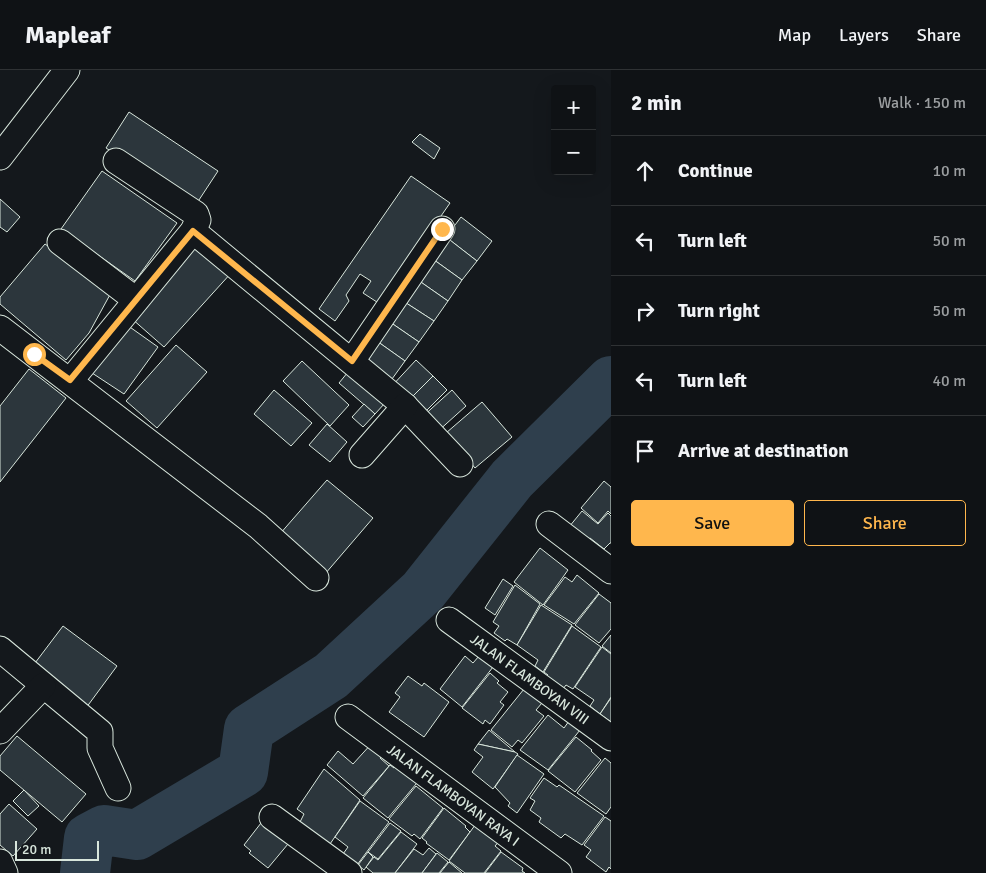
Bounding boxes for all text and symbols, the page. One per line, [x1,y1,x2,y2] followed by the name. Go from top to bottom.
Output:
[25,20,110,50] text: Mapleaf
[778,24,811,46] text: Map
[839,24,889,46] text: Layers
[917,24,961,46] text: Share
[551,85,596,175] map controls
[551,85,596,130] button: +
[631,90,682,116] text: 2 min
[878,93,966,113] text: Walk · 150 m
[551,130,596,175] button: −
[631,157,659,185] icon: ahead
[678,159,753,183] text: Continue
[932,161,966,181] text: 10 m
[431,218,454,241] route end
[631,227,659,255] icon: left
[678,229,747,253] text: Turn left
[932,231,966,251] text: 50 m
[631,297,659,325] icon: right
[678,299,760,323] text: Turn right
[932,301,966,321] text: 50 m
[23,343,46,366] route start
[631,367,659,395] icon: left
[678,369,747,393] text: Turn left
[932,371,966,391] text: 40 m
[631,437,659,465] icon: arrive
[678,439,849,463] text: Arrive at destination
[631,500,794,546] button: Save
[804,500,966,546] button: Share
[467,630,592,728] street label: JALAN FLAMBOYAN VIII
[384,740,523,849] street label: JALAN FLAMBOYAN RAYA I
[15,838,99,861] scale bar
[22,841,51,858] text: 20 m

